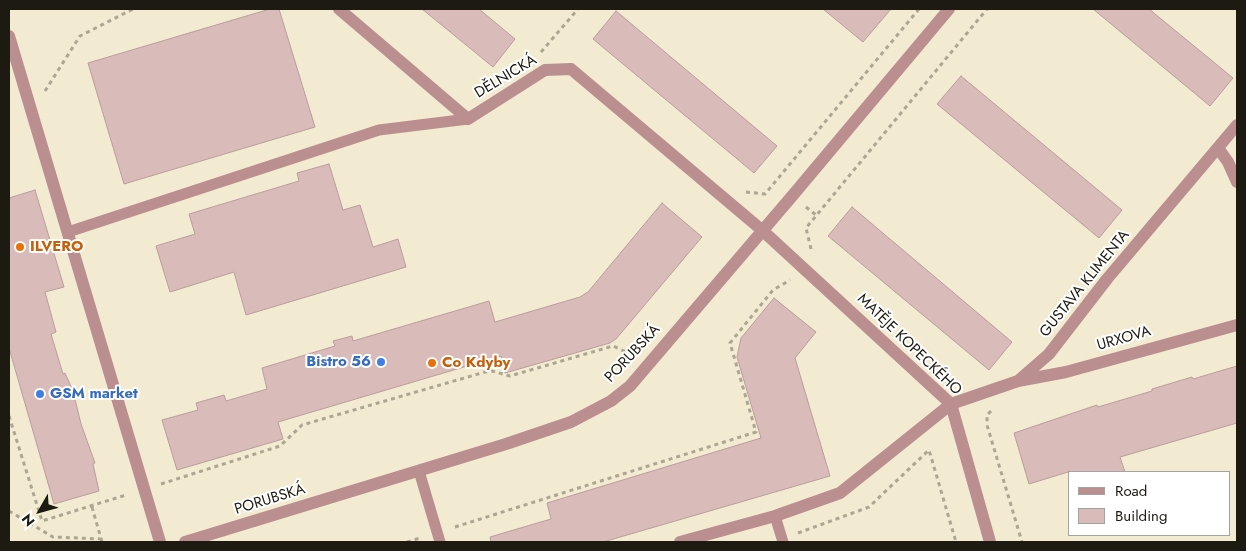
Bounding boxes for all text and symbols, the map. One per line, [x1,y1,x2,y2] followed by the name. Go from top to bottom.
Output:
[472,51,540,103] street label: DĚLNICKÁ
[1036,227,1134,341] street label: GUSTAVA KLIMENTA
[30,238,83,256] place label: ILVERO
[14,241,26,253] marker: ILVERO
[853,291,965,399] street label: MATĚJE KOPECKÉHO
[602,321,664,387] street label: PORUBSKÁ
[1095,323,1153,355] street label: URXOVA
[306,353,371,371] place label: Bistro 56
[442,354,510,372] place label: Co Kdyby
[375,356,387,368] marker: Bistro 56
[426,357,438,369] marker: Co Kdyby
[50,385,138,403] place label: GSM market
[34,388,46,400] marker: GSM market
[1068,471,1231,536] legend
[1115,480,1147,502] text: Road
[233,481,307,519] street label: PORUBSKÁ
[15,486,65,536] north arrow
[1115,505,1167,527] text: Building
[17,510,39,531] text: N

